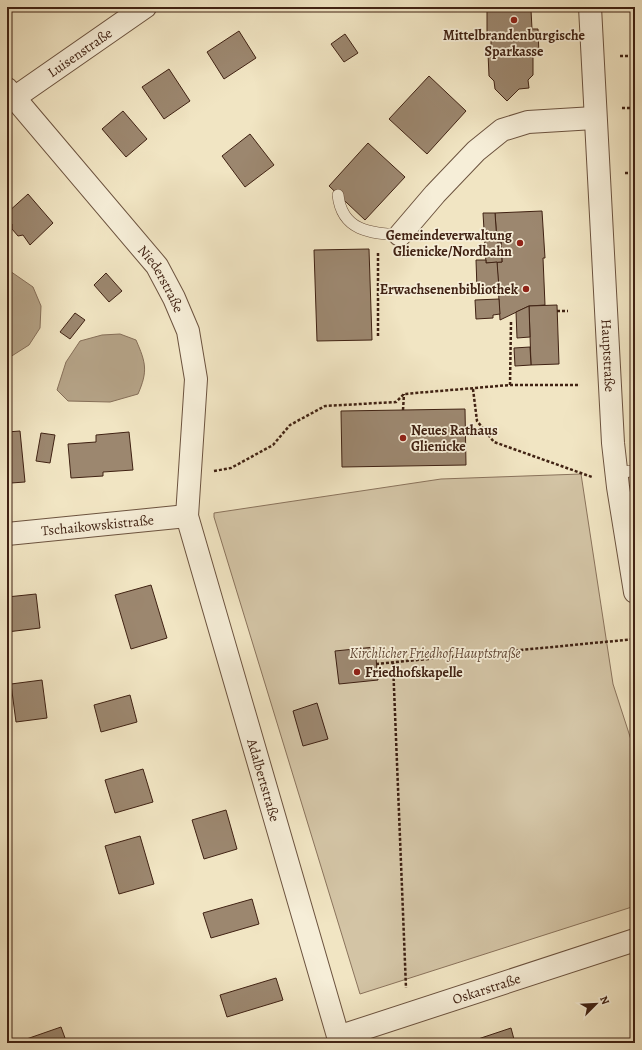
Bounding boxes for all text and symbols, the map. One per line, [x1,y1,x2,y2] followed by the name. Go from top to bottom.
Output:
[509,15,519,25] marker: Mittelbrandenburgische Sparkasse
[44,24,116,82] street label: Luisenstraße
[443,26,586,61] place label: Mittelbrandenburgische Sparkasse
[386,226,513,261] place label: Gemeindeverwaltung Glienicke/Nordbahn
[515,238,525,248] marker: Gemeindeverwaltung Glienicke/Nordbahn
[133,241,188,315] street label: Niederstraße
[380,280,519,299] place label: Erwachsenenbibliothek
[521,284,531,294] marker: Erwachsenenbibliothek
[596,319,619,392] street label: Hauptstraße
[411,421,498,456] place label: Neues Rathaus Glienicke
[398,433,408,443] marker: Neues Rathaus Glienicke
[40,510,155,541] street label: Tschaikowskistraße
[350,644,520,663] park label: Kirchlicher Friedhof Hauptstraße
[365,663,463,682] place label: Friedhofskapelle
[352,667,362,677] marker: Friedhofskapelle
[242,736,284,824] street label: Adalbertstraße
[450,969,523,1009] street label: Oskarstraße
[576,984,616,1024] north arrow
[596,993,613,1007] text: N

